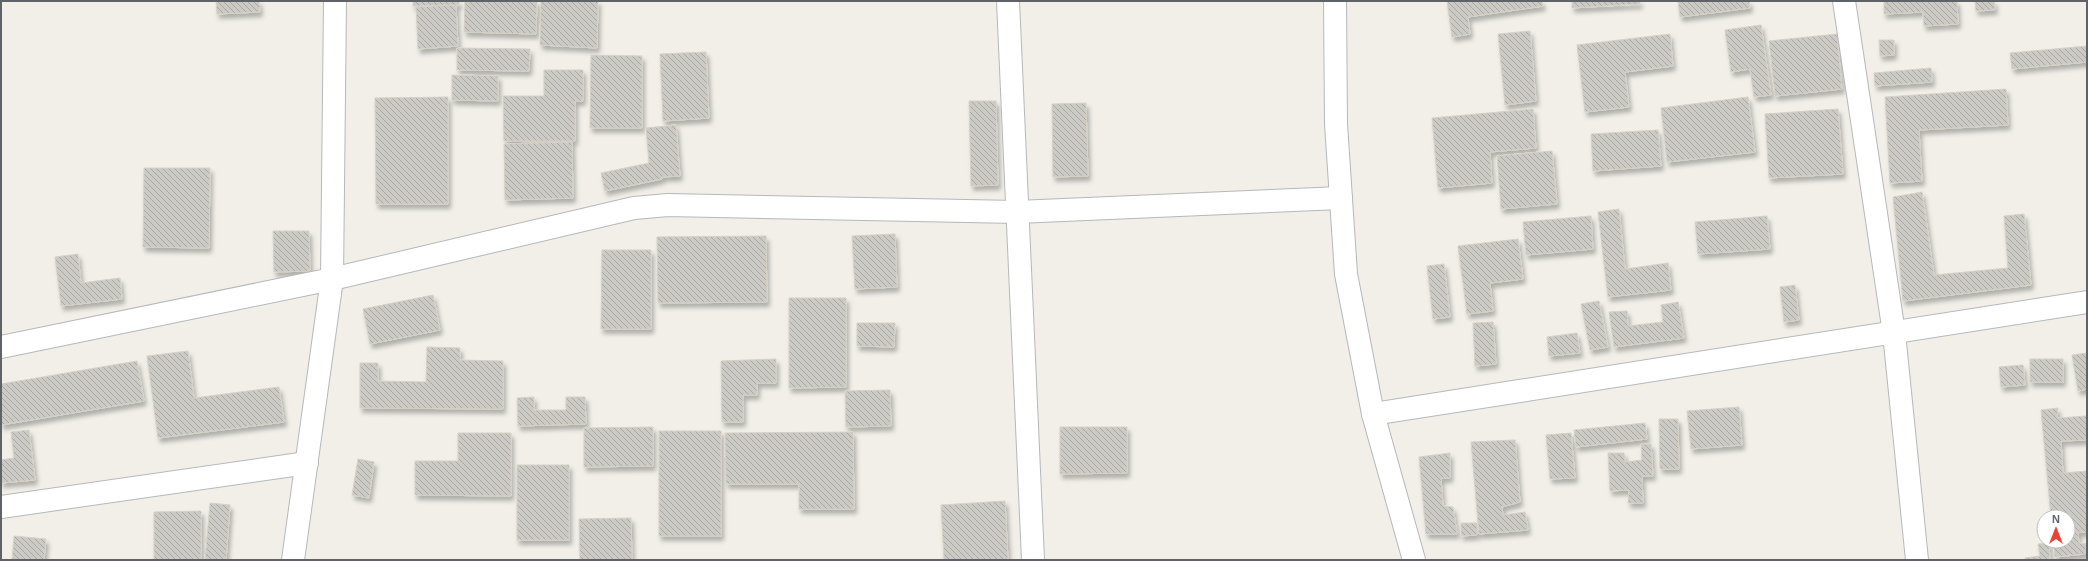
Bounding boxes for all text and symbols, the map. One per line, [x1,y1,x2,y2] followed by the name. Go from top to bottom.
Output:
[2036,509,2076,549] north arrow
[2052,513,2060,525] text: N

